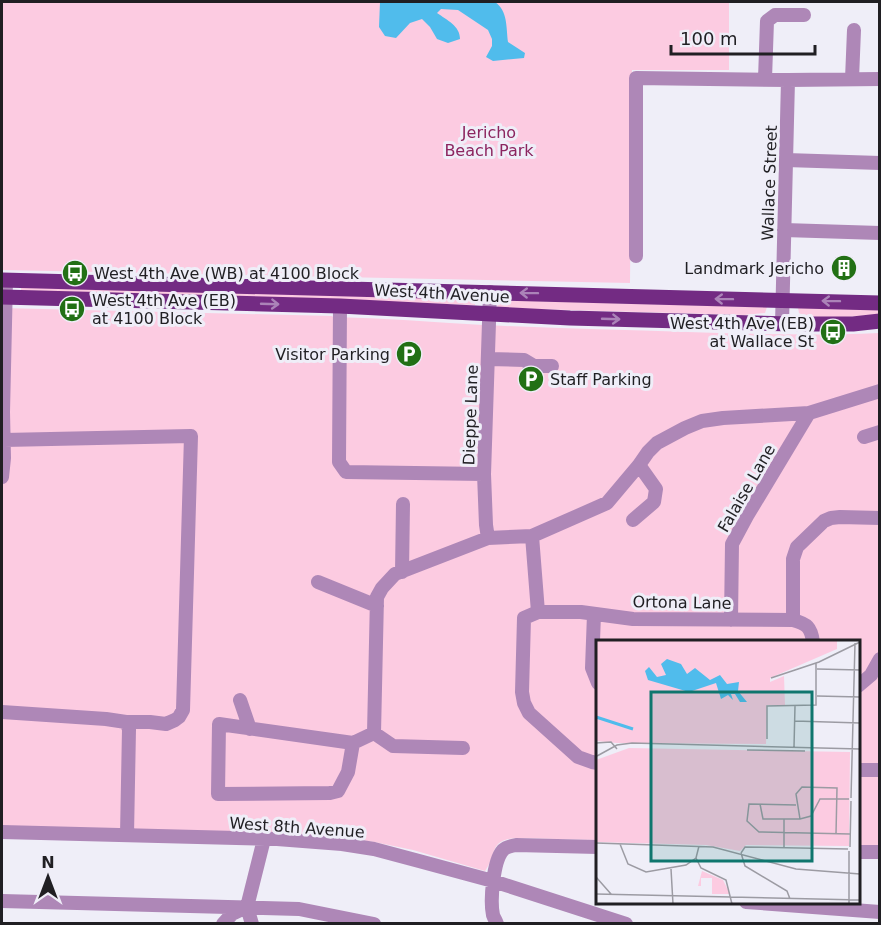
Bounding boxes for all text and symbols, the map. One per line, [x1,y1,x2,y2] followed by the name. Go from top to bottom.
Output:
[671,18,815,56] scale bar
[680,28,738,49] text: 100 m
[444,123,534,160] park label: Jericho Beach Park
[758,125,781,241] street label: Wallace Street
[829,253,859,283] building icon: Landmark Jericho
[60,258,90,288] bus stop icon: West 4th Ave (WB) at 4100 Block
[684,259,824,278] place label: Landmark Jericho
[94,264,360,283] place label: West 4th Ave (WB) at 4100 Block
[374,280,510,307] street label: West 4th Avenue
[520,288,540,299] one-way arrow
[92,291,236,328] place label: West 4th Ave (EB) at 4100 Block
[715,293,735,304] one-way arrow
[57,294,87,324] bus stop icon: West 4th Ave (EB) at 4100 Block
[821,296,841,307] one-way arrow
[259,298,279,310] one-way arrow
[601,313,621,325] one-way arrow
[670,314,814,351] place label: West 4th Ave (EB) at Wallace St
[818,317,848,347] bus stop icon: West 4th Ave (EB) at Wallace St
[394,339,424,369] parking icon: Visitor Parking
[275,345,390,364] place label: Visitor Parking
[459,364,482,466] street label: Dieppe Lane
[516,364,546,394] parking icon: Staff Parking
[550,370,652,389] place label: Staff Parking
[714,441,779,536] street label: Falaise Lane
[632,592,732,613] street label: Ortona Lane
[596,640,860,904] inset map
[229,813,365,842] street label: West 8th Avenue
[18,847,78,907] north arrow
[41,853,55,872] text: N

